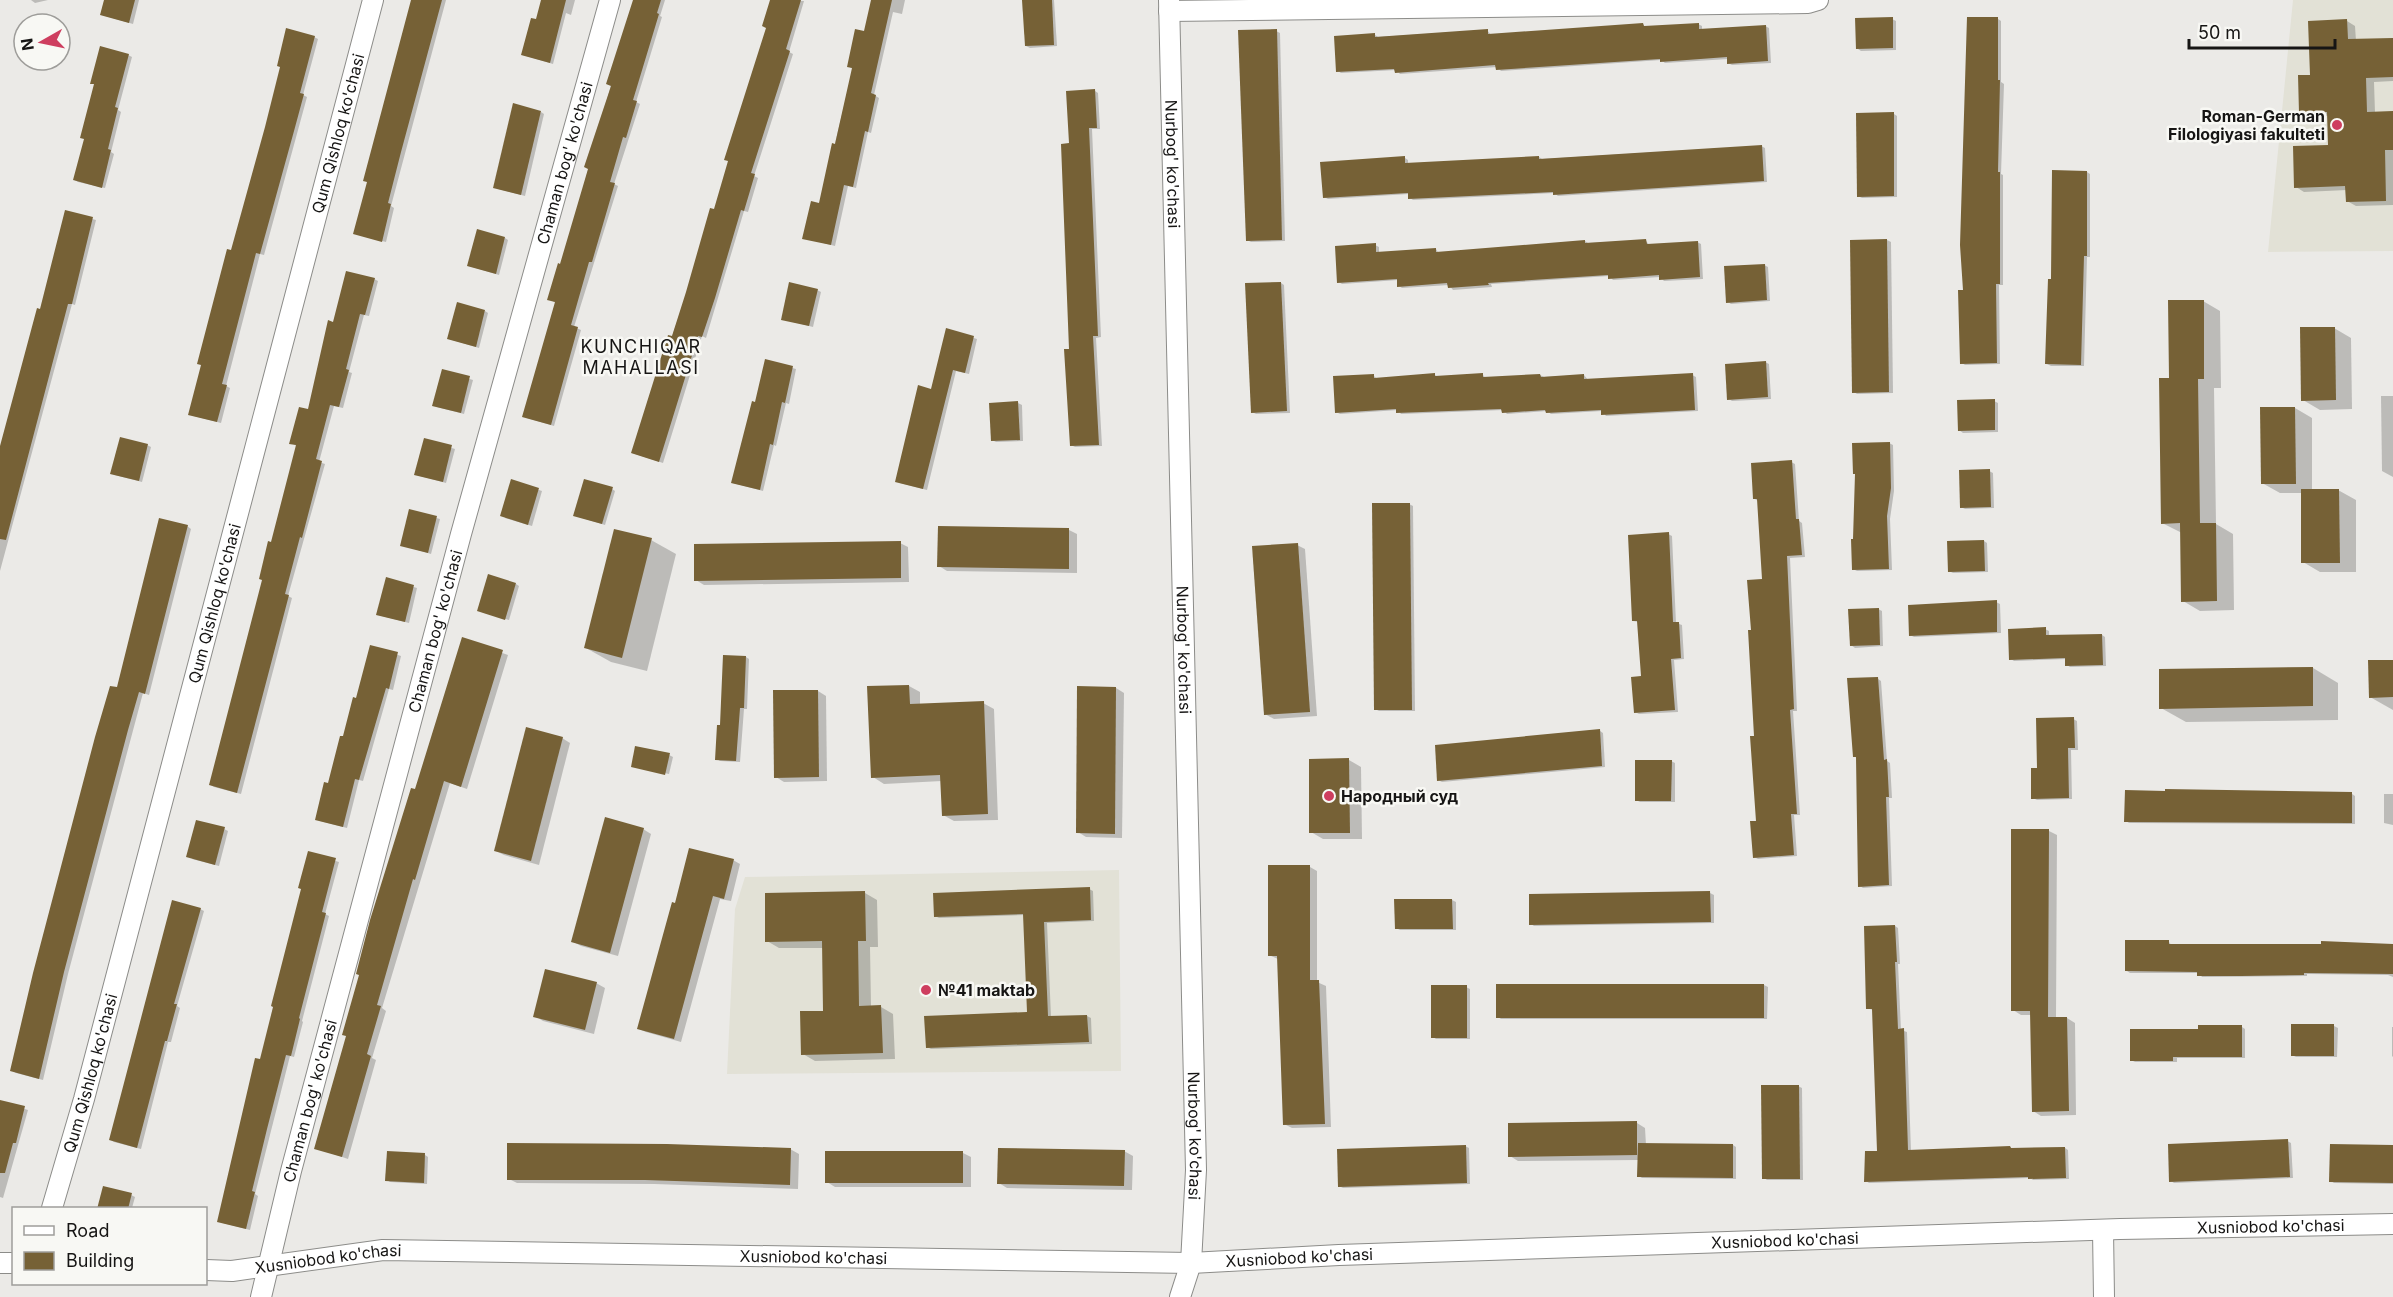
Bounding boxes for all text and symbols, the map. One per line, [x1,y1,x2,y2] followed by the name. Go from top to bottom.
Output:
[12,12,72,72] north arrow
[2189,12,2334,50] scale bar
[2198,22,2241,43] text: 50 m
[16,37,38,52] text: N
[307,51,368,215] street label: Qum Qishloq ko'chasi
[532,79,597,247] street label: Chaman bog' ko'chasi
[1161,99,1184,228] street label: Nurbog' ko'chasi
[2168,106,2325,144] place label: Roman-German Filologiyasi fakulteti
[2330,118,2344,132] marker: Roman-German Filologiyasi fakulteti
[580,336,702,378] district label: KUNCHIQAR MAHALLASI
[184,521,245,685] street label: Qum Qishloq ko'chasi
[404,548,466,715] street label: Chaman bog' ko'chasi
[1173,585,1195,714] street label: Nurbog' ko'chasi
[1341,786,1459,806] place label: Народный суд
[1322,789,1336,803] marker: Народный суд
[938,980,1035,1000] place label: №41 maktab
[919,983,933,997] marker: №41 maktab
[59,991,121,1155] street label: Qum Qishloq ko'chasi
[279,1017,341,1184] street label: Chaman bog' ko'chasi
[1184,1071,1206,1200] street label: Nurbog' ko'chasi
[12,1207,207,1285] legend
[2197,1215,2345,1238] street label: Xusniobod ko'chasi
[66,1220,109,1241] text: Road
[1711,1228,1859,1253] street label: Xusniobod ko'chasi
[254,1240,402,1278] street label: Xusniobod ko'chasi
[1225,1244,1373,1271] street label: Xusniobod ko'chasi
[739,1246,887,1268] street label: Xusniobod ko'chasi
[66,1250,134,1271] text: Building

